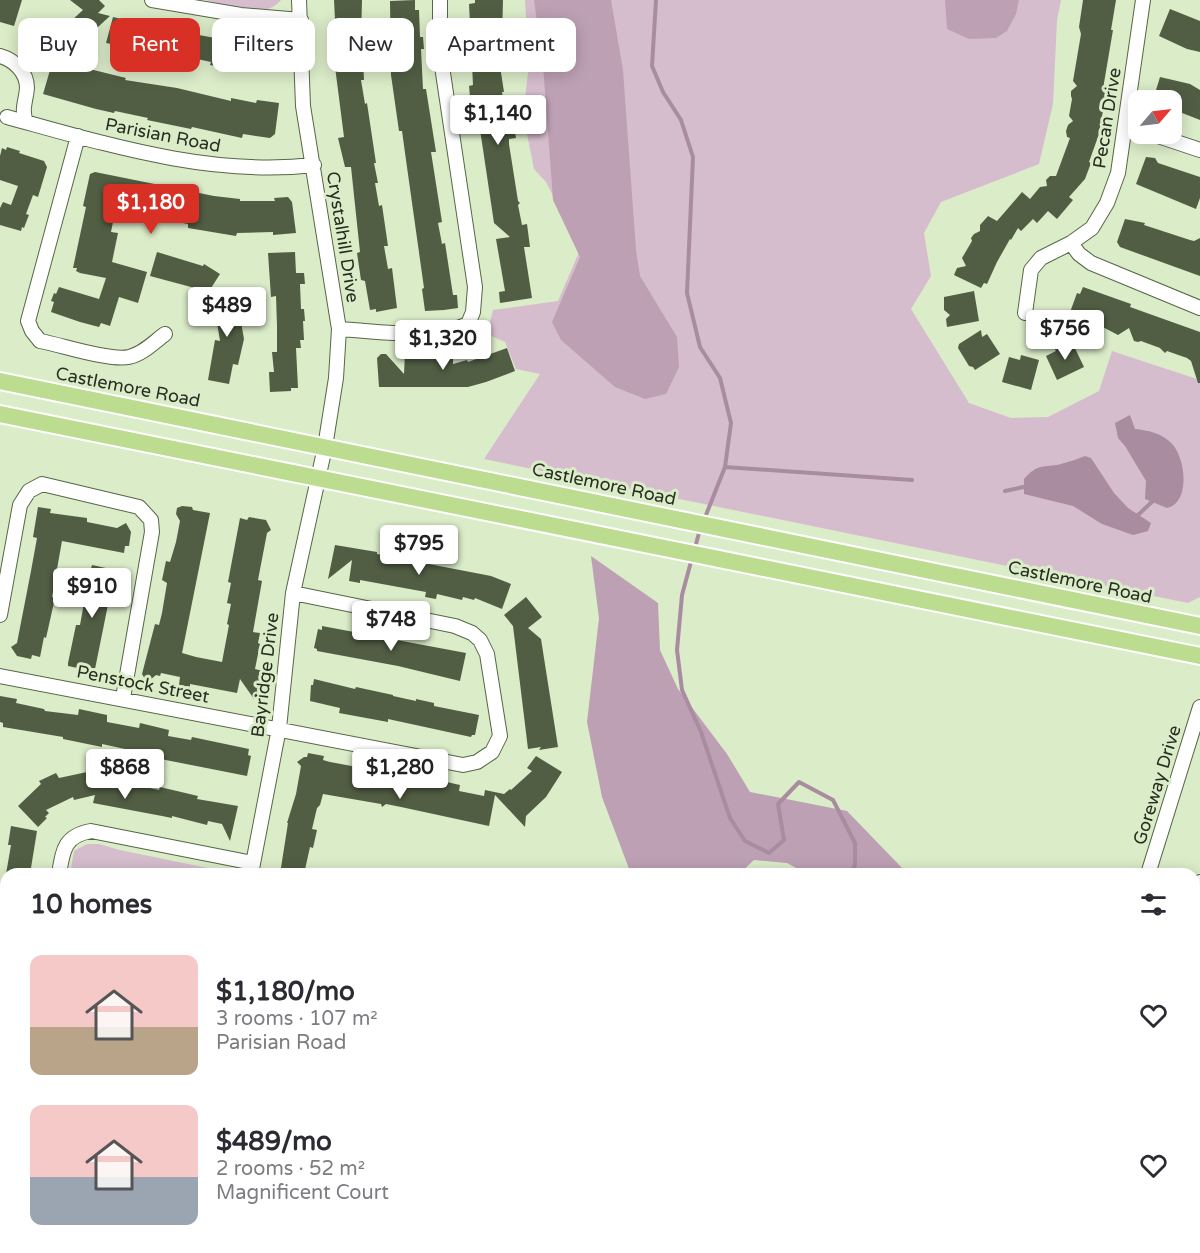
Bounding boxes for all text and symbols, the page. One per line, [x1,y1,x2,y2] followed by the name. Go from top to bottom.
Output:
[18,18,98,72] chip: Buy
[110,18,200,72] chip: Rent
[212,18,315,72] chip: Filters
[327,18,414,72] chip: New
[426,18,576,72] chip: Apartment
[1088,66,1126,170] street label: Pecan Drive
[1128,90,1182,144] north arrow
[1128,90,1182,144] map controls
[449,95,547,146] pin: $1,140
[464,102,532,126] text: $1,140
[103,113,223,157] street label: Parisian Road
[322,170,364,304] street label: Crystalhill Drive
[102,184,200,235] pin: $1,180
[117,191,185,215] text: $1,180
[191,287,263,338] pin: $489
[202,294,252,318] text: $489
[1029,310,1101,361] pin: $756
[1040,317,1090,341] text: $756
[394,320,492,371] pin: $1,320
[409,327,477,351] text: $1,320
[54,362,202,412] street label: Castlemore Road
[530,458,678,510] street label: Castlemore Road
[383,525,455,576] pin: $795
[394,532,444,556] text: $795
[1006,556,1154,608] street label: Castlemore Road
[56,568,128,619] pin: $910
[67,575,117,599] text: $910
[355,601,427,652] pin: $748
[366,608,416,632] text: $748
[246,611,284,739] street label: Bayridge Drive
[75,660,211,708] street label: Penstock Street
[1128,722,1186,848] street label: Goreway Drive
[89,749,161,800] pin: $868
[351,749,449,800] pin: $1,280
[100,756,150,780] text: $868
[366,756,434,780] text: $1,280
[1137,888,1170,921] icon: filters
[30,889,152,920] text: 10 homes
[216,976,355,1007] text: $1,180/mo
[78,979,150,1051] icon: home
[1137,999,1170,1032] icon: heart
[216,1007,378,1031] text: 3 rooms · 107 m²
[216,1031,346,1055] text: Parisian Road
[216,1126,332,1157] text: $489/mo
[78,1129,150,1201] icon: home
[1137,1149,1170,1182] icon: heart
[216,1157,365,1181] text: 2 rooms · 52 m²
[216,1181,389,1205] text: Magnificent Court

